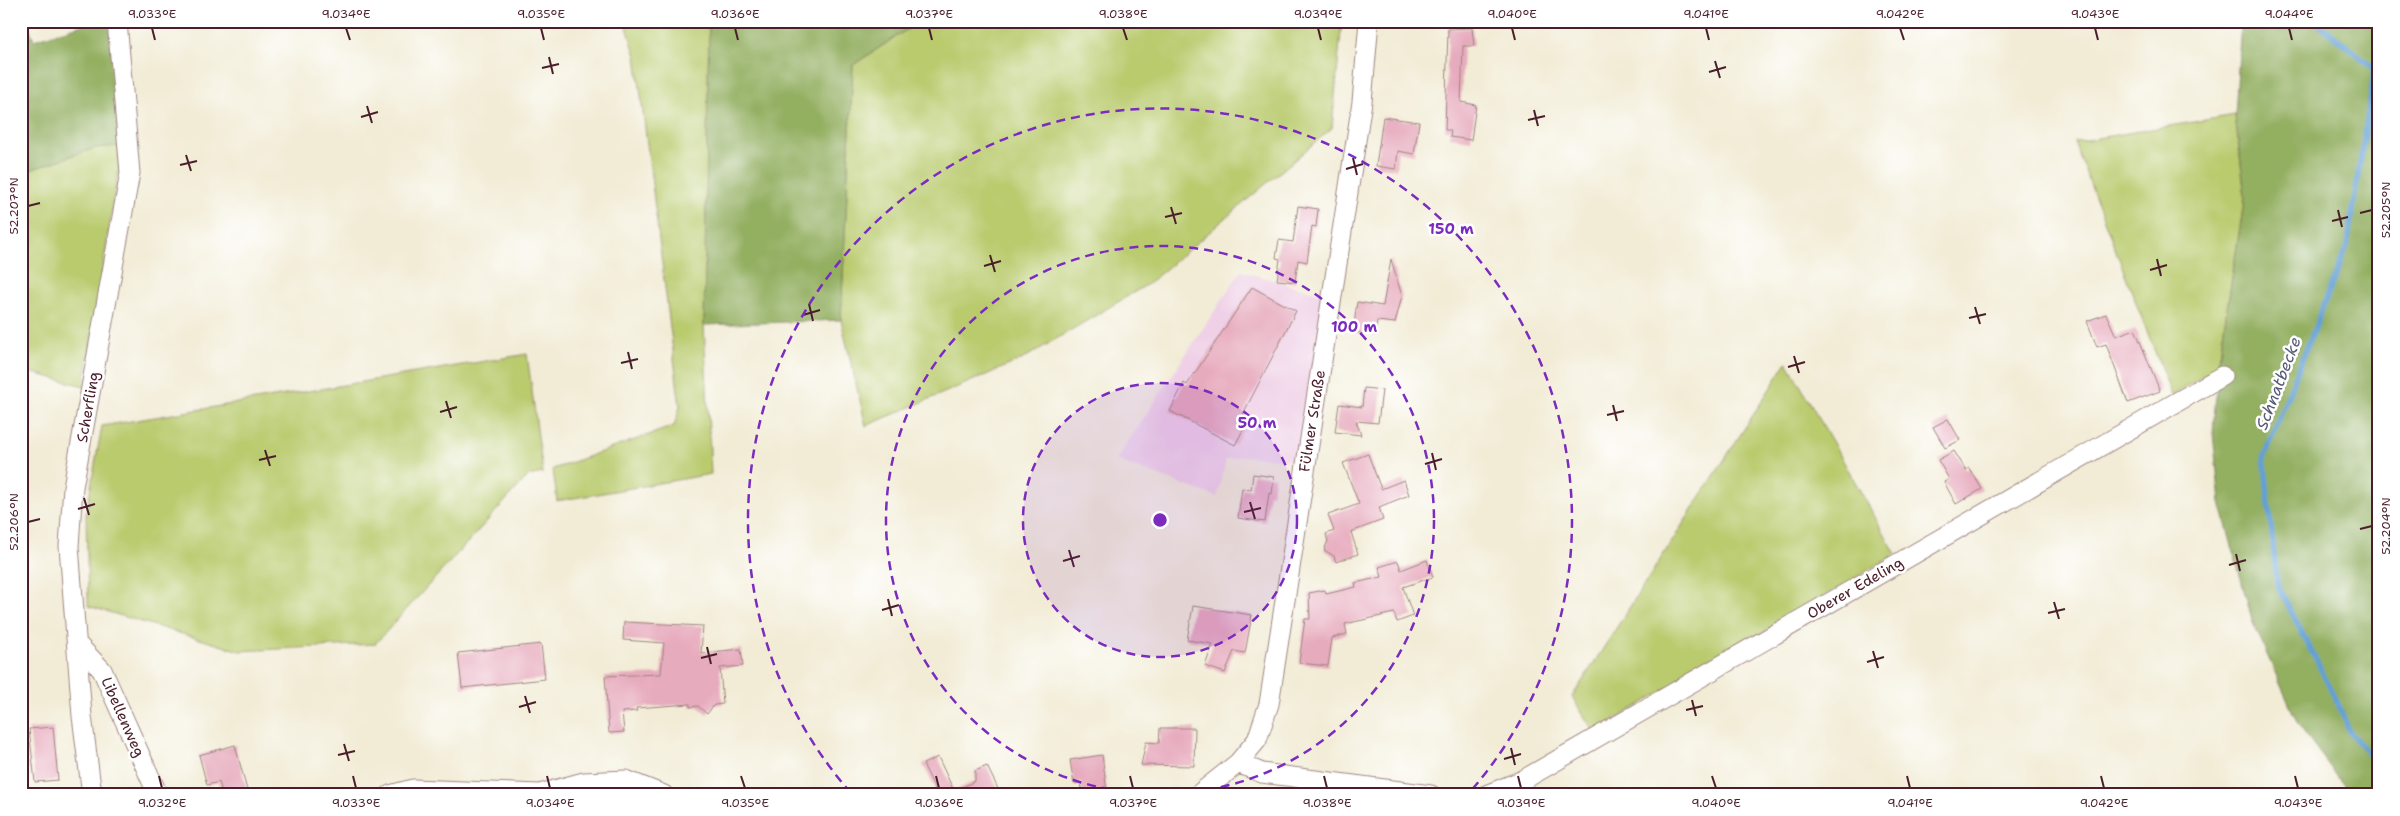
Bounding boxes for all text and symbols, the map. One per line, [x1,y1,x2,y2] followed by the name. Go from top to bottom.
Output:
[128,6,176,22] text: 9.033°E
[322,6,370,22] text: 9.034°E
[517,6,565,22] text: 9.035°E
[711,6,759,22] text: 9.036°E
[905,6,953,22] text: 9.037°E
[1099,6,1147,22] text: 9.038°E
[1294,6,1342,22] text: 9.039°E
[1487,6,1537,22] text: 9.040°E
[1683,6,1729,22] text: 9.041°E
[1876,6,1924,22] text: 9.042°E
[2071,6,2119,22] text: 9.043°E
[2264,6,2314,22] text: 9.044°E
[6,177,22,235] text: 52.207°N
[2378,182,2394,238] text: 52.205°N
[1428,219,1474,239] text: 150 m
[1331,317,1377,337] text: 100 m
[2251,334,2306,432] water label: Schnatbecke
[1294,369,1330,473] street label: Fülmer Straße
[72,370,104,444] street label: Scherfling
[1238,413,1277,433] text: 50 m
[6,493,22,551] text: 52.206°N
[2378,497,2394,555] text: 52.204°N
[1151,511,1169,529] centre of rings
[1803,552,1907,624] street label: Oberer Edeling
[96,674,150,760] street label: Libellenweg
[138,795,186,811] text: 9.032°E
[332,795,380,811] text: 9.033°E
[526,795,574,811] text: 9.034°E
[721,795,769,811] text: 9.035°E
[915,795,963,811] text: 9.036°E
[1109,795,1157,811] text: 9.037°E
[1303,795,1351,811] text: 9.038°E
[1497,795,1545,811] text: 9.039°E
[1691,795,1741,811] text: 9.040°E
[1887,795,1933,811] text: 9.041°E
[2080,795,2128,811] text: 9.042°E
[2274,795,2322,811] text: 9.043°E

